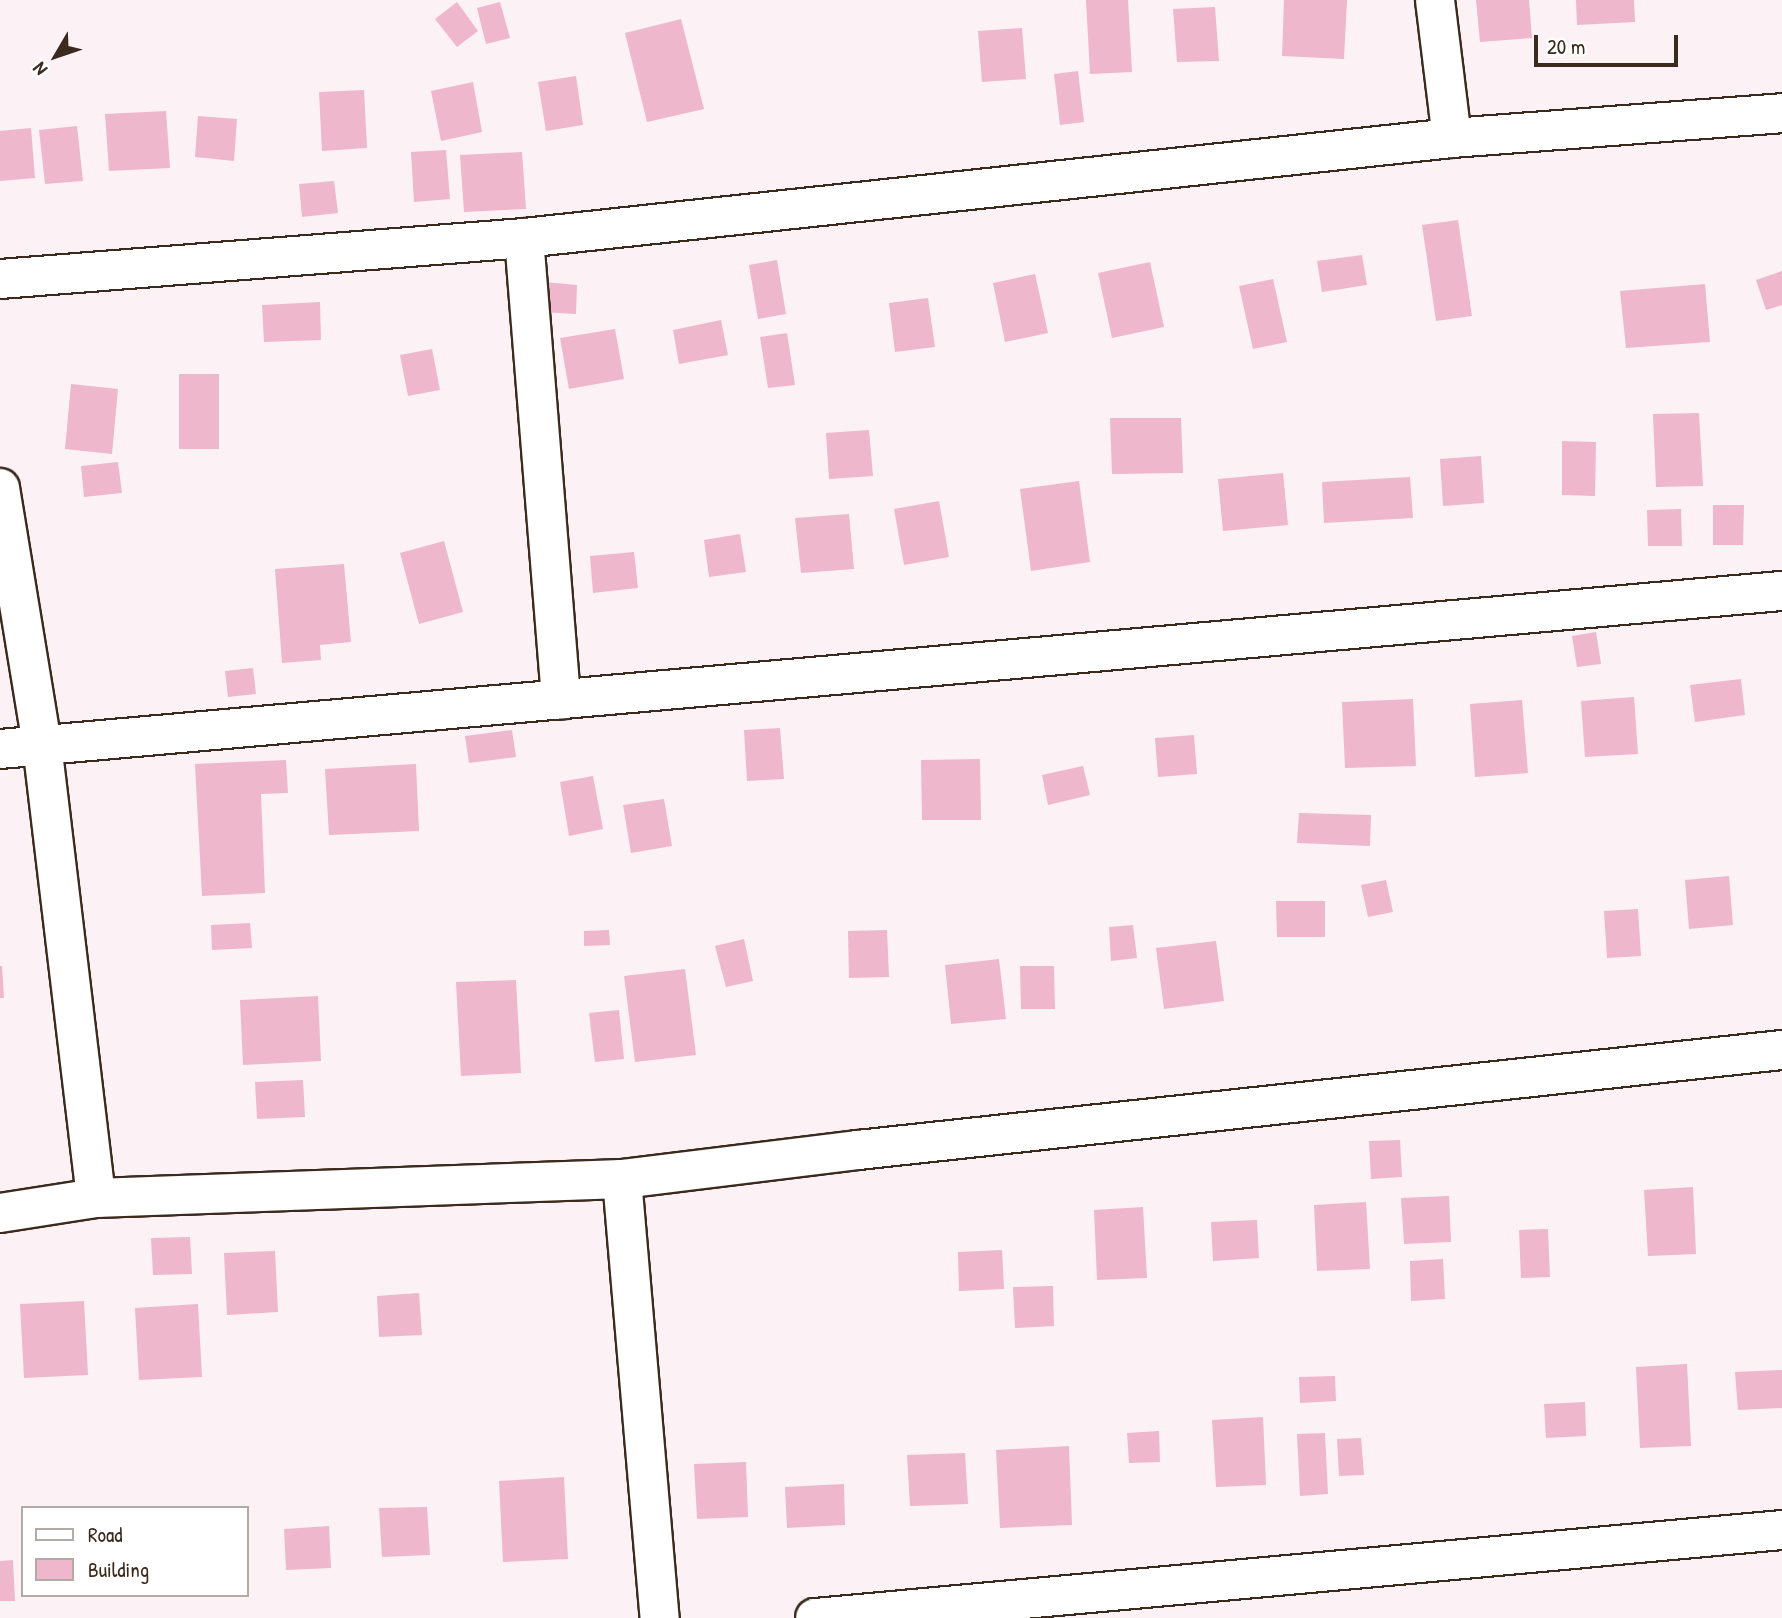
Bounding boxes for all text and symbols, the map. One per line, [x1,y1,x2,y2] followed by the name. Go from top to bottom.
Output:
[21,21,91,91] north arrow
[1537,21,1680,65] scale bar
[1547,32,1585,61] text: 20 m
[26,57,53,81] text: N
[21,1506,248,1597] legend
[88,1520,122,1549] text: Road
[88,1555,149,1584] text: Building

